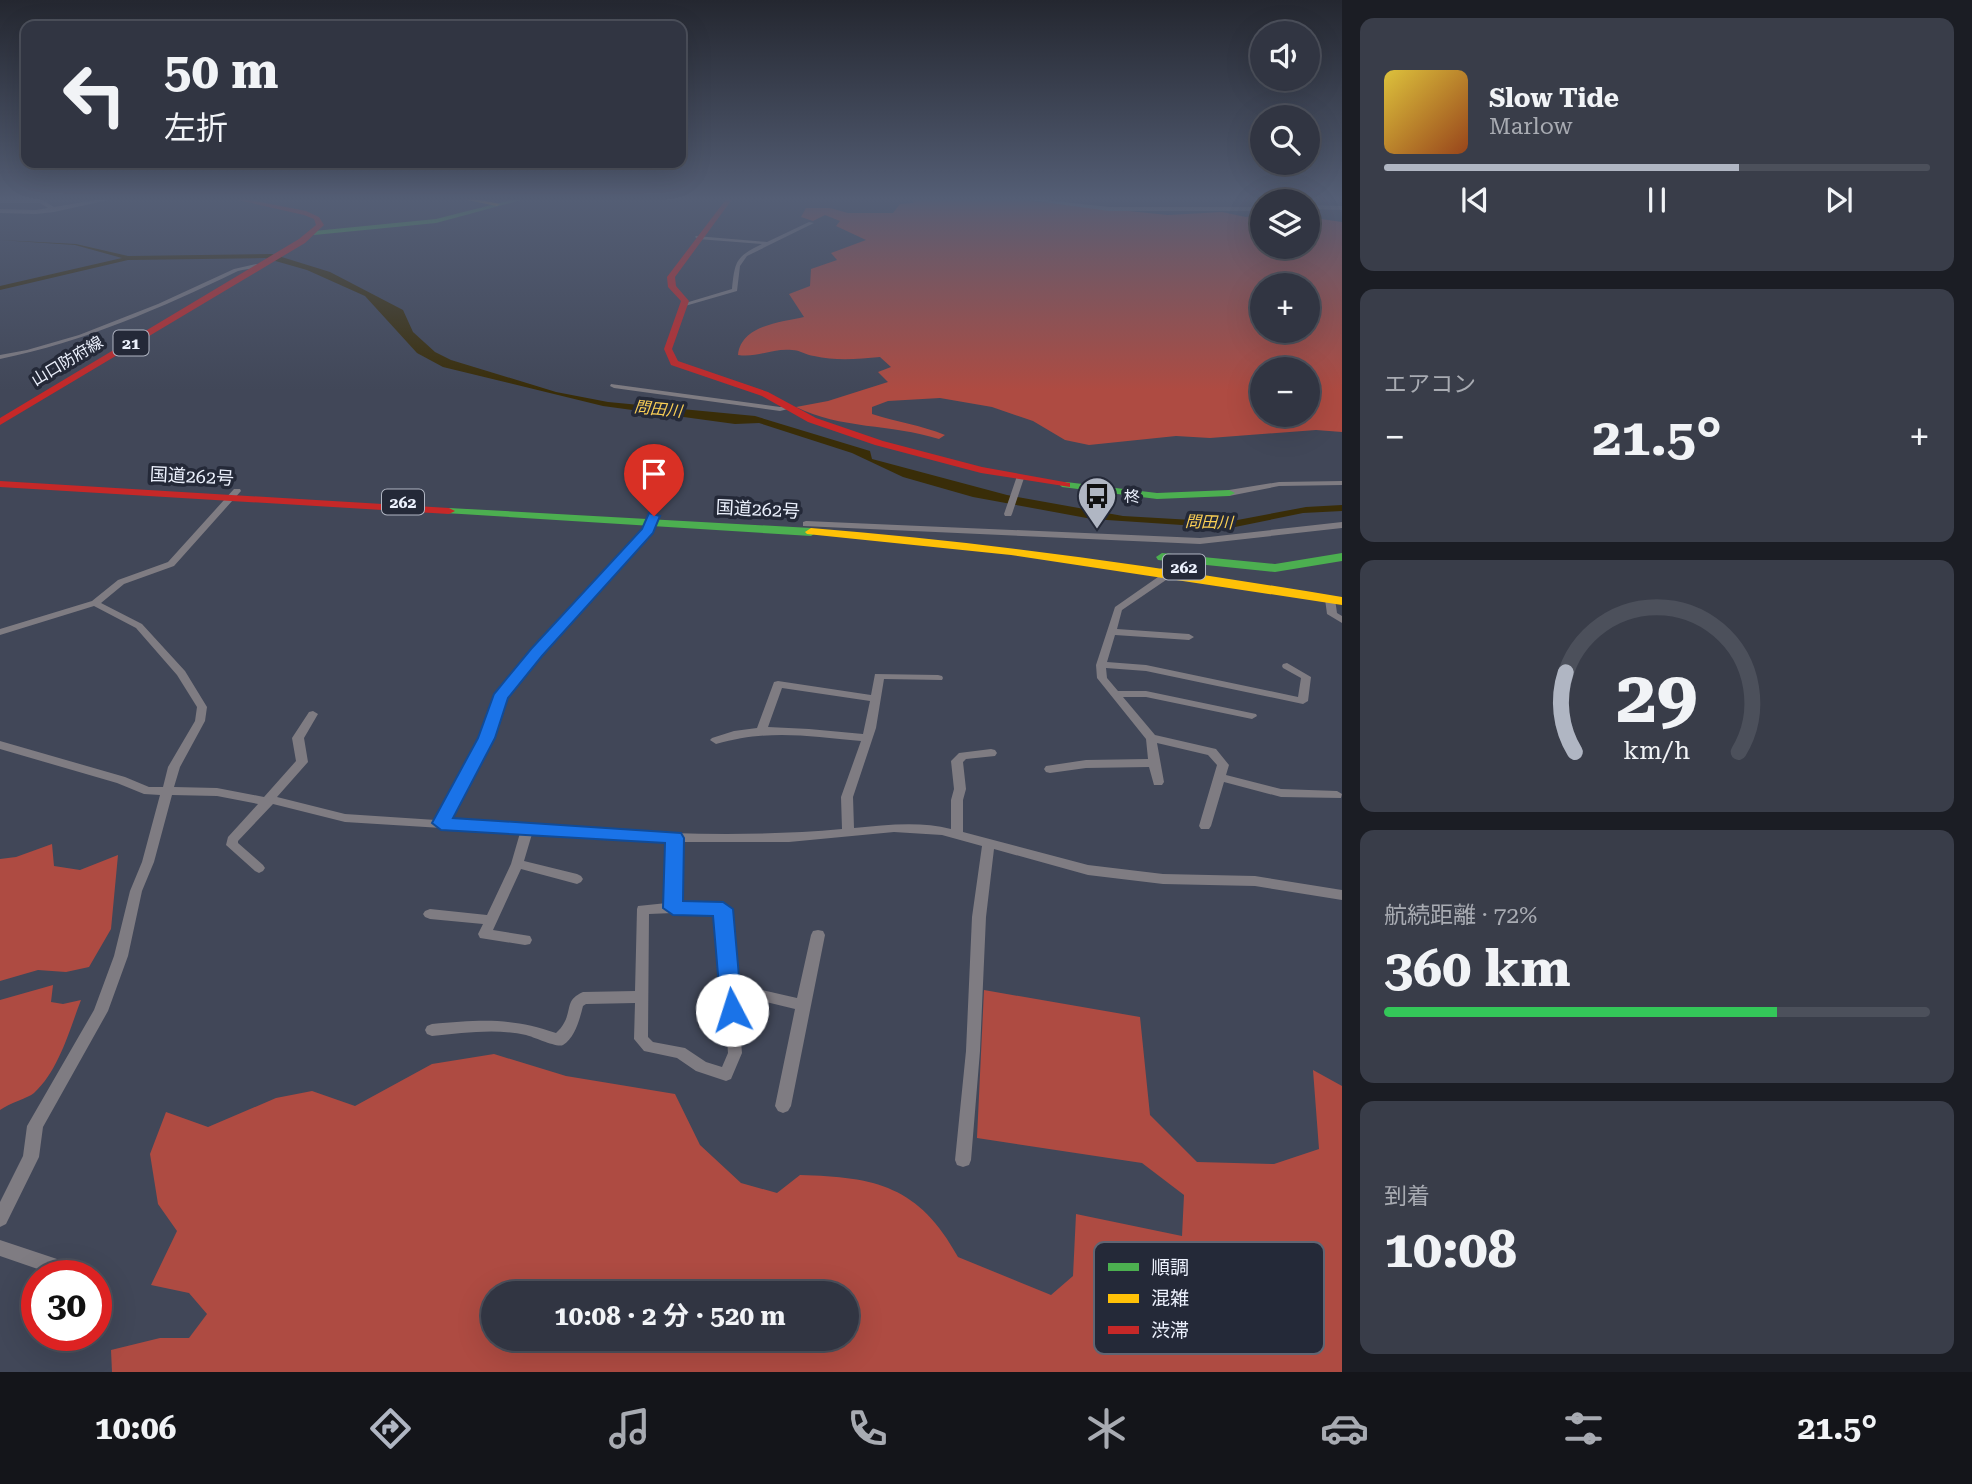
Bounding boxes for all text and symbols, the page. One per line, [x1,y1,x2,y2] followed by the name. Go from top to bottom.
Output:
[1250,21,1320,427] map controls
[1250,21,1320,91] button: sound
[164,43,279,100] text: 50 m
[49,49,140,140] icon: left
[1489,83,1619,113] text: Slow Tide
[1250,105,1320,175] button: search
[164,109,228,147] text: 左折
[1489,113,1572,140] text: Marlow
[1456,181,1494,219] icon: previous
[1638,181,1676,219] icon: pause
[1820,181,1858,219] icon: next
[1250,189,1320,259] button: layers
[1250,273,1320,343] button: +
[114,330,148,356] road number: 21
[28,332,106,390] street label: 山口防府線
[1250,357,1320,427] button: −
[1384,371,1476,398] text: エアコン
[633,397,685,421] water label: 問田川
[1592,407,1722,468] text: 21.5°
[1384,415,1405,459] text: −
[1909,415,1930,459] text: +
[624,444,684,516] pin
[635,455,673,493] icon: arrive
[149,463,235,489] street label: 国道262号
[1076,475,1118,530] bus stop icon: 柊
[1124,487,1140,506] place label: 柊
[382,489,424,514] road number: 262
[715,496,801,522] street label: 国道262号
[1185,512,1235,532] water label: 問田川
[1163,554,1205,580] road number: 262
[1616,655,1698,740] text: 29
[1624,736,1690,765] text: km/h
[1384,902,1537,929] text: 航続距離 · 72%
[1384,938,1571,999] text: 360 km
[695,973,769,1047] position arrow
[1384,1183,1430,1210] text: 到着
[1384,1219,1517,1280] text: 10:08
[1094,1242,1324,1354] legend
[1151,1256,1189,1279] text: 順調
[21,1260,112,1351] speed limit sign: 30
[1151,1287,1189,1310] text: 混雑
[554,1301,786,1331] text: 10:08 · 2 分 · 520 m
[1151,1319,1189,1342] text: 渋滞
[366,1404,415,1453] icon: directions
[605,1404,654,1453] icon: music
[843,1404,892,1453] icon: phone
[1082,1404,1131,1453] icon: climate
[1320,1404,1369,1453] icon: car
[1559,1404,1608,1453] icon: filters
[95,1409,176,1447] text: 10:06
[1797,1409,1877,1447] text: 21.5°

